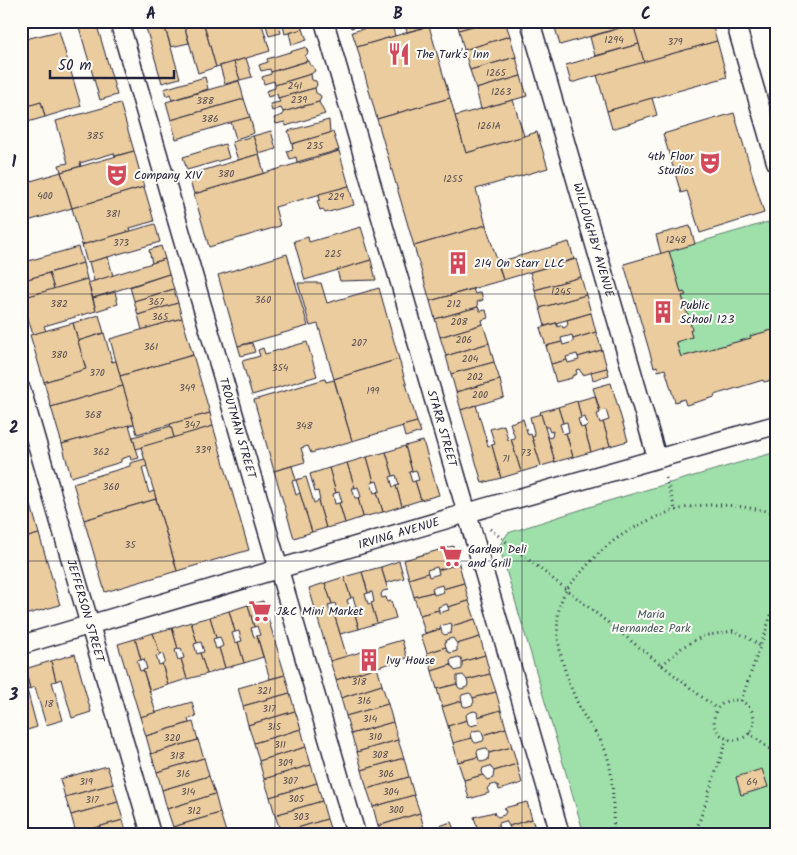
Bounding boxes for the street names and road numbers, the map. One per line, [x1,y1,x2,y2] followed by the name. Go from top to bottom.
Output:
[568,180,620,300] street label: WILLOUGHBY AVENUE
[214,375,262,482] street label: TROUTMAN STREET
[422,387,463,470] street label: STARR STREET
[356,512,443,554] street label: IRVING AVENUE
[62,557,110,666] street label: JEFFERSON STREET

